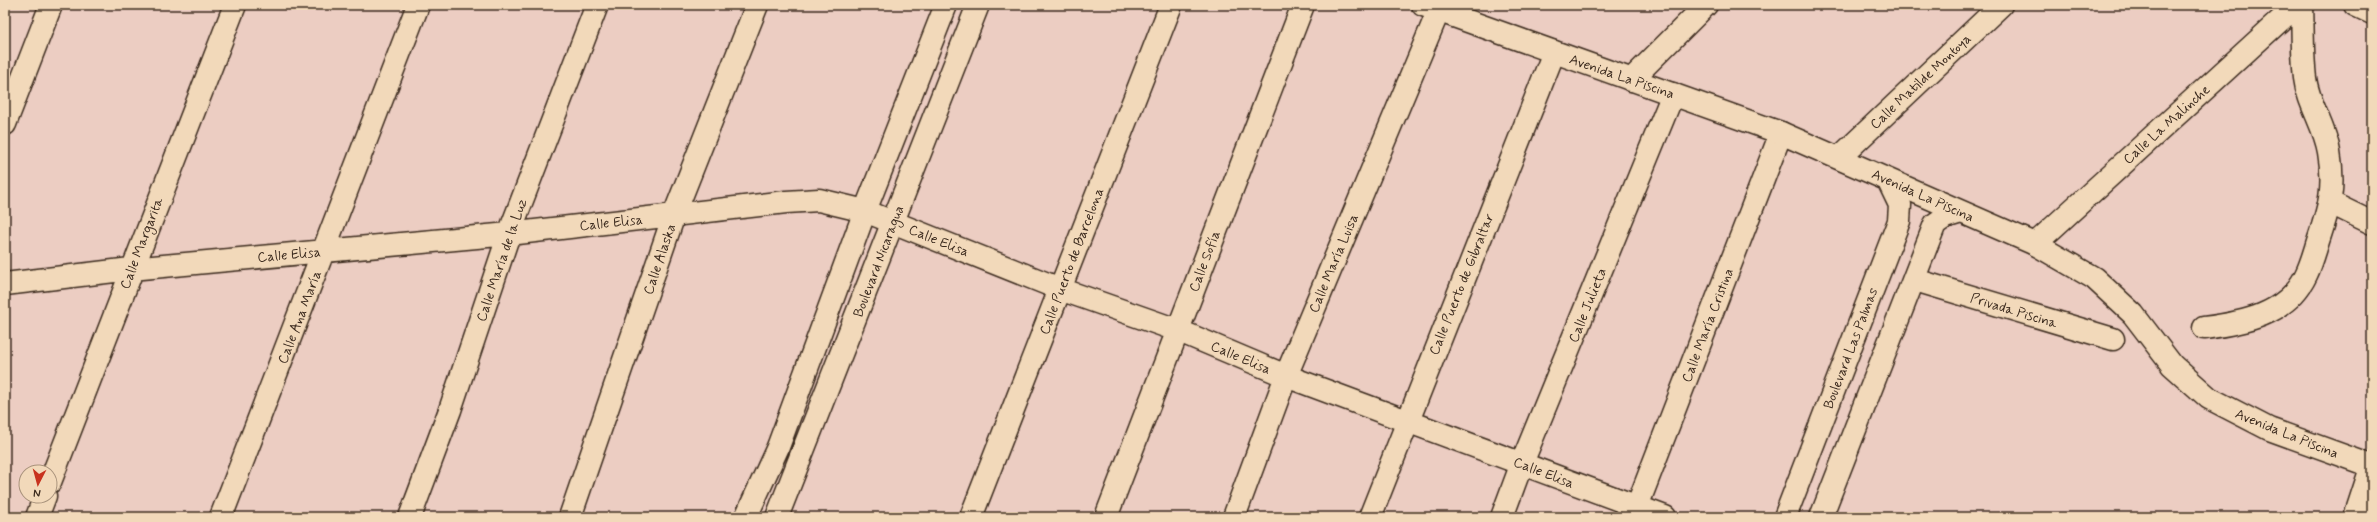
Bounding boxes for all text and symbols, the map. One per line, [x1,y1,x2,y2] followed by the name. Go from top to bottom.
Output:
[1866,30,1975,133] street label: Calle Matilde Montoya
[1567,51,1677,103] street label: Avenida La Piscina
[2119,81,2214,169] street label: Calle La Malinche
[1869,165,1977,227] street label: Avenida La Piscina
[1036,185,1108,337] street label: Calle Puerto de Barcelona
[116,194,169,292] street label: Calle Margarita
[472,196,531,324] street label: Calle María de la Luz
[849,203,909,320] street label: Boulevard Nicaragua
[579,211,644,235] street label: Calle Elisa
[1305,211,1363,316] street label: Calle María Luisa
[1425,211,1499,358] street label: Calle Puerto de Gibraltar
[639,221,681,297] street label: Calle Alaska
[906,221,971,261] street label: Calle Elisa
[1185,228,1225,295] street label: Calle Sofía
[257,243,321,267] street label: Calle Elisa
[1565,265,1611,345] street label: Calle Julieta
[1678,266,1738,385] street label: Calle María Cristina
[274,268,326,367] street label: Calle Ana María
[1820,285,1882,412] street label: Boulevard Las Palmas
[1968,289,2060,333] street label: Privada Piscina
[1208,337,1273,379] street label: Calle Elisa
[2232,405,2341,463] street label: Avenida La Piscina
[1511,453,1577,493] street label: Calle Elisa
[18,464,58,504] north arrow
[33,486,41,500] text: N

